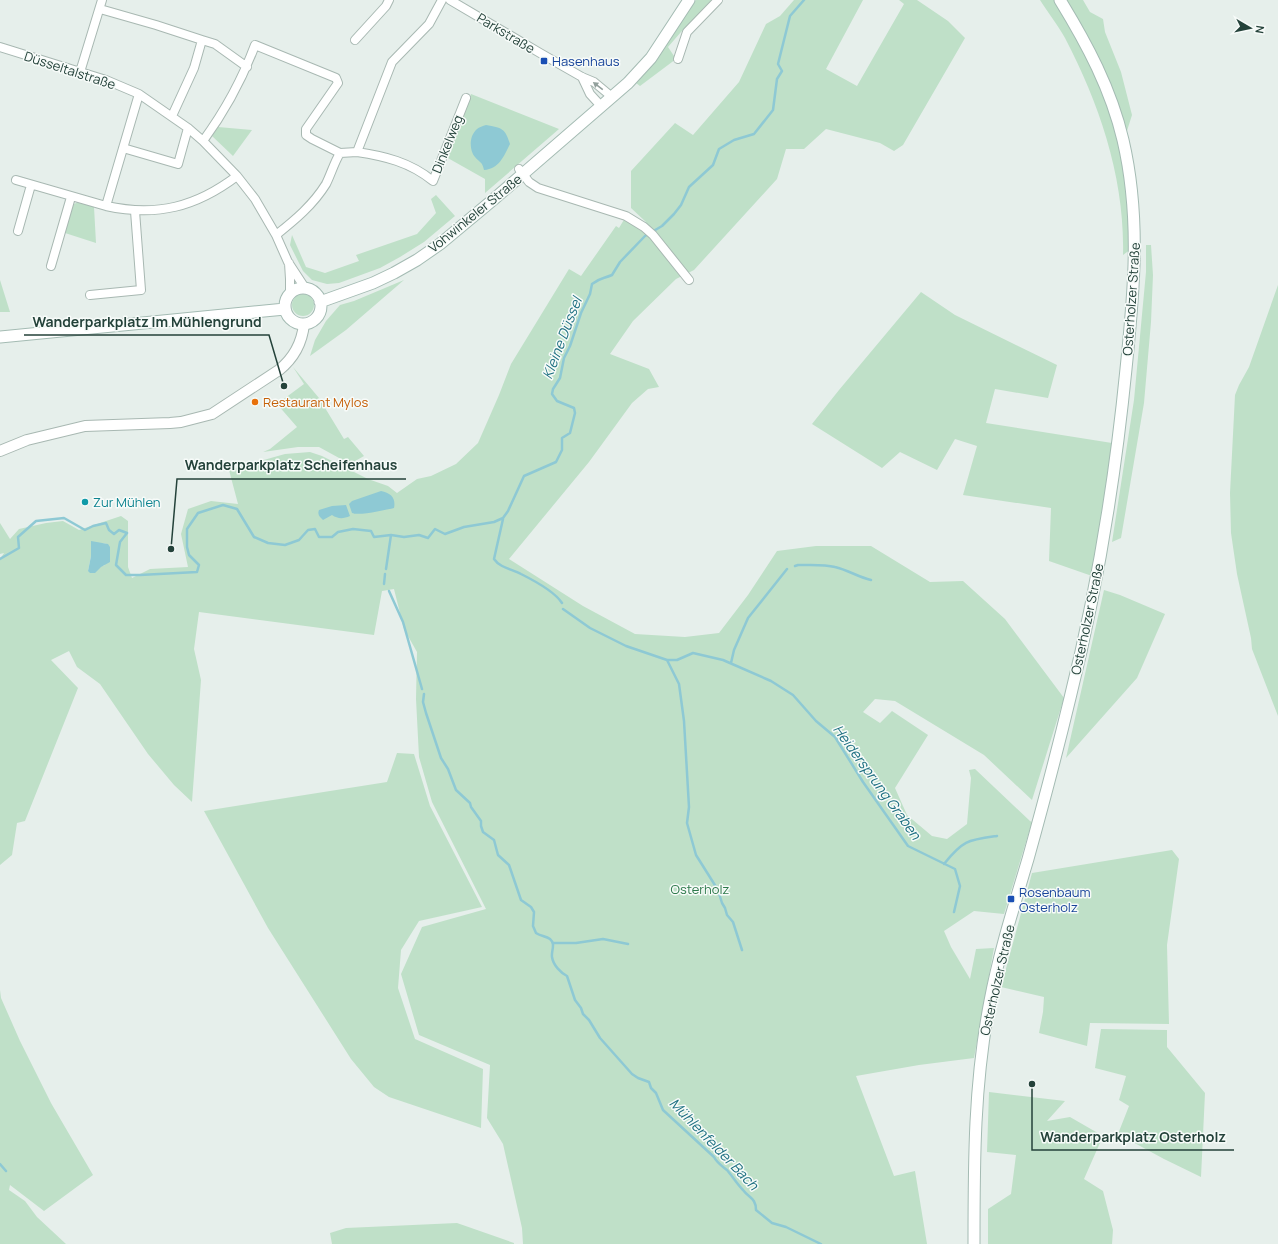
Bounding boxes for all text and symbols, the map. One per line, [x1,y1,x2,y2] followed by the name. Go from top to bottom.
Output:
[1230,8,1270,48] north arrow
[474,9,539,58] street label: Parkstraße
[1252,25,1268,35] text: N
[22,47,118,93] street label: Düsseltalstraße
[552,52,620,70] place label: Hasenhaus
[539,56,549,66] marker: Hasenhaus
[592,81,603,90] one-way arrow
[427,112,467,176] street label: Dinkelweg
[425,169,526,256] street label: Vohwinkeler Straße
[1118,241,1144,356] street label: Osterholzer Straße
[537,293,586,381] water label: Kleine Düssel
[24,309,269,335] callout: Wanderparkplatz Im Mühlengrund
[32,312,262,331] text: Wanderparkplatz Im Mühlengrund
[263,393,368,411] place label: Restaurant Mylos
[250,397,260,407] marker: Restaurant Mylos
[177,453,406,479] callout: Wanderparkplatz Scheifenhaus
[185,455,398,474] text: Wanderparkplatz Scheifenhaus
[93,493,161,511] place label: Zur Mühlen
[80,497,90,507] marker: Zur Mühlen
[1066,561,1108,676] street label: Osterholzer Straße
[829,720,926,844] water label: Heidersprung Graben
[671,880,730,898] park label: Osterholz
[1019,883,1090,916] place label: Rosenbaum Osterholz
[1006,894,1016,904] marker: Rosenbaum Osterholz
[975,922,1019,1037] street label: Osterholzer Straße
[666,1094,764,1194] water label: Mühlenfelder Bach
[1032,1124,1234,1150] callout: Wanderparkplatz Osterholz
[1040,1127,1226,1146] text: Wanderparkplatz Osterholz

